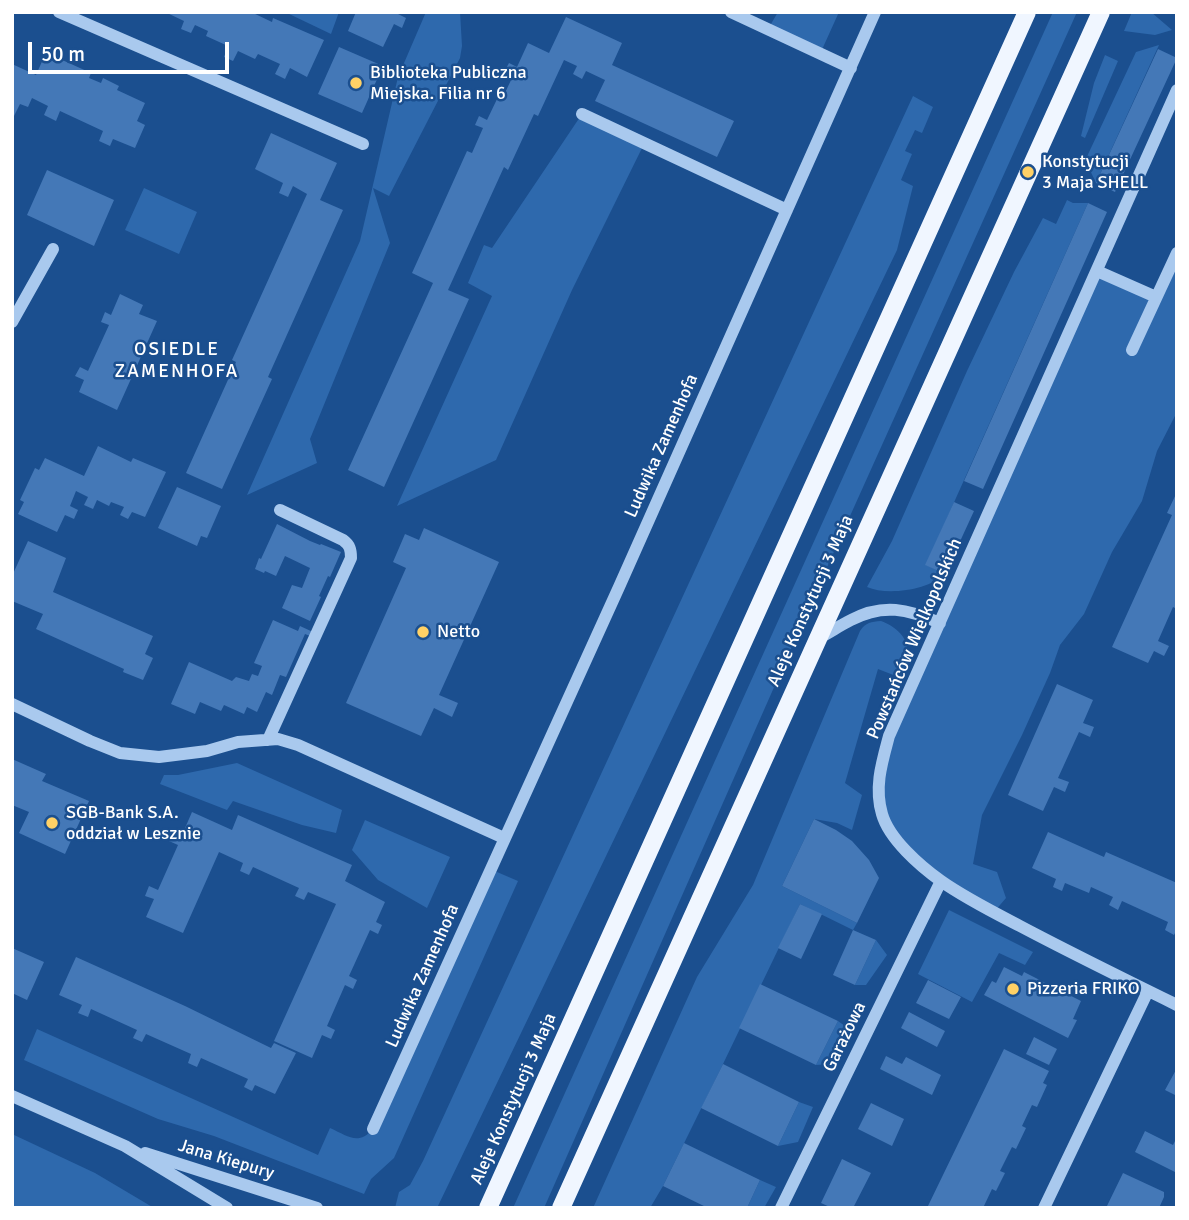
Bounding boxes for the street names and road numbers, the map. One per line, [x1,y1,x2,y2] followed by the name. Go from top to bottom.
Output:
[621,371,703,521] street label: Ludwika Zamenhofa
[763,512,859,690] street label: Aleje Konstytucji 3 Maja
[863,535,967,743] street label: Powstańców Wielkopolskich
[382,901,464,1051] street label: Ludwika Zamenhofa
[819,998,871,1076] street label: Garażowa
[466,1010,562,1188] street label: Aleje Konstytucji 3 Maja
[175,1135,277,1185] street label: Jana Kiepury

